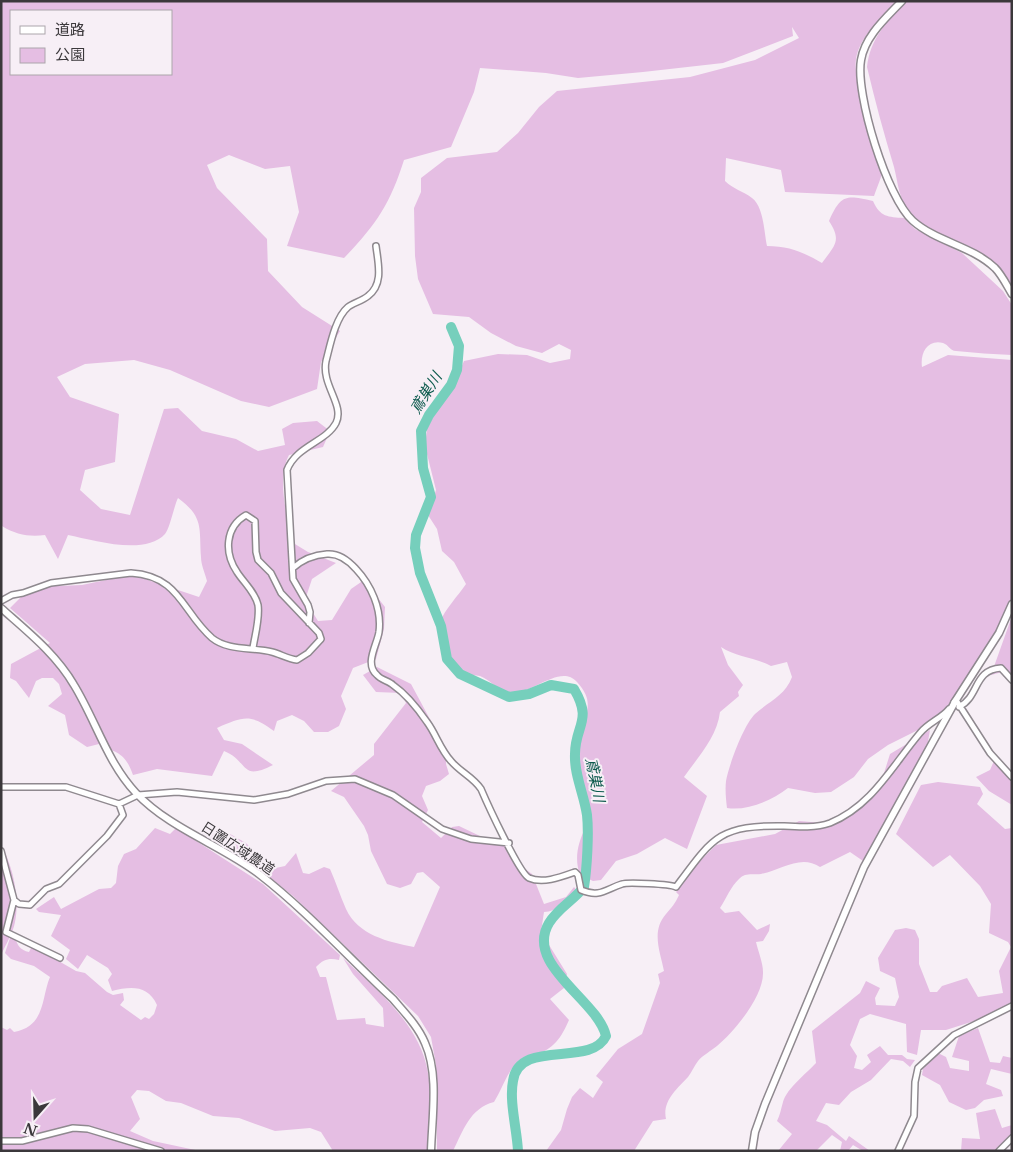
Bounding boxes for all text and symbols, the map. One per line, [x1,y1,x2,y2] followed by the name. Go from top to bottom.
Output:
[10,10,172,75] legend
[55,20,85,39] text: 道路
[55,45,85,64] text: 公園
[406,367,447,417] water label: 鳶巣川
[582,756,609,806] water label: 鳶巣川
[198,818,278,878] street label: 日置広域農道
[10,1092,60,1142] north arrow
[21,1119,40,1140] text: N

